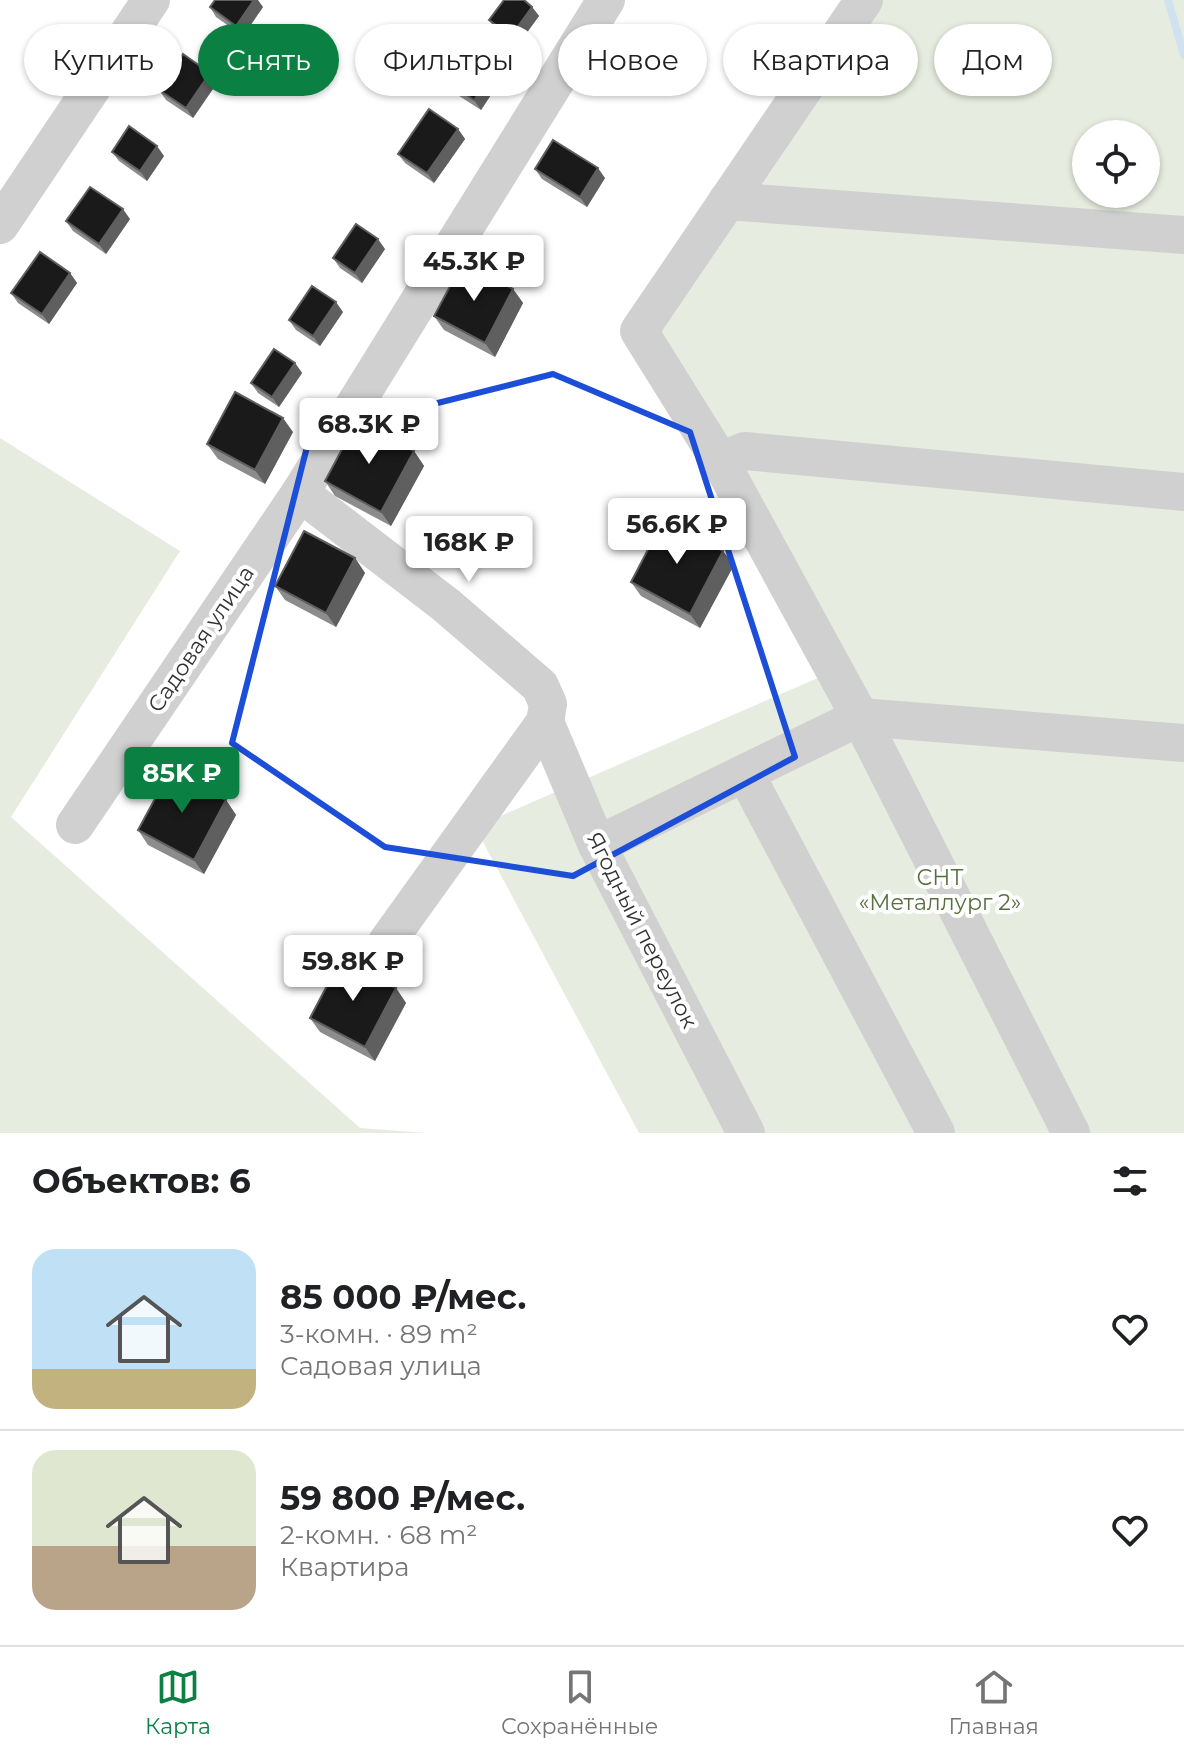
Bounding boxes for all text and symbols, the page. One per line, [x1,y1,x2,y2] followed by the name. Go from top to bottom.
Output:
[24,24,182,96] chip: Купить
[198,24,339,96] chip: Снять
[355,24,542,96] chip: Фильтры
[558,24,707,96] chip: Новое
[723,24,918,96] chip: Квартира
[934,24,1052,96] chip: Дом
[1072,120,1160,208] map controls
[1072,120,1160,208] button: locate
[400,235,548,303] pin: 45.3K ₽
[423,245,525,277] text: 45.3K ₽
[295,398,443,466] pin: 68.3K ₽
[317,408,421,440] text: 68.3K ₽
[603,498,751,566] pin: 56.6K ₽
[626,508,728,540] text: 56.6K ₽
[404,516,534,584] pin: 168K ₽
[424,526,514,558] text: 168K ₽
[142,561,260,717] street label: Садовая улица
[126,747,238,815] pin: 85K ₽
[142,757,222,789] text: 85K ₽
[581,827,703,1033] street label: Ягодный переулок
[859,864,1021,916] park label: СНТ «Металлург 2»
[279,935,427,1003] pin: 59.8K ₽
[302,945,404,977] text: 59.8K ₽
[1108,1159,1152,1203] icon: filters
[32,1160,251,1202] text: Объектов: 6
[280,1276,527,1318] text: 85 000 ₽/мес.
[96,1281,192,1377] icon: home
[1108,1307,1152,1351] icon: heart
[280,1318,478,1350] text: 3-комн. · 89 m²
[280,1350,482,1382] text: Садовая улица
[280,1477,525,1519] text: 59 800 ₽/мес.
[96,1482,192,1578] icon: home
[1108,1508,1152,1552] icon: heart
[280,1519,477,1551] text: 2-комн. · 68 m²
[280,1551,409,1583] text: Квартира
[145,1665,211,1740] tab: Карта
[501,1665,658,1740] tab: Сохранённые
[949,1665,1039,1740] tab: Главная

